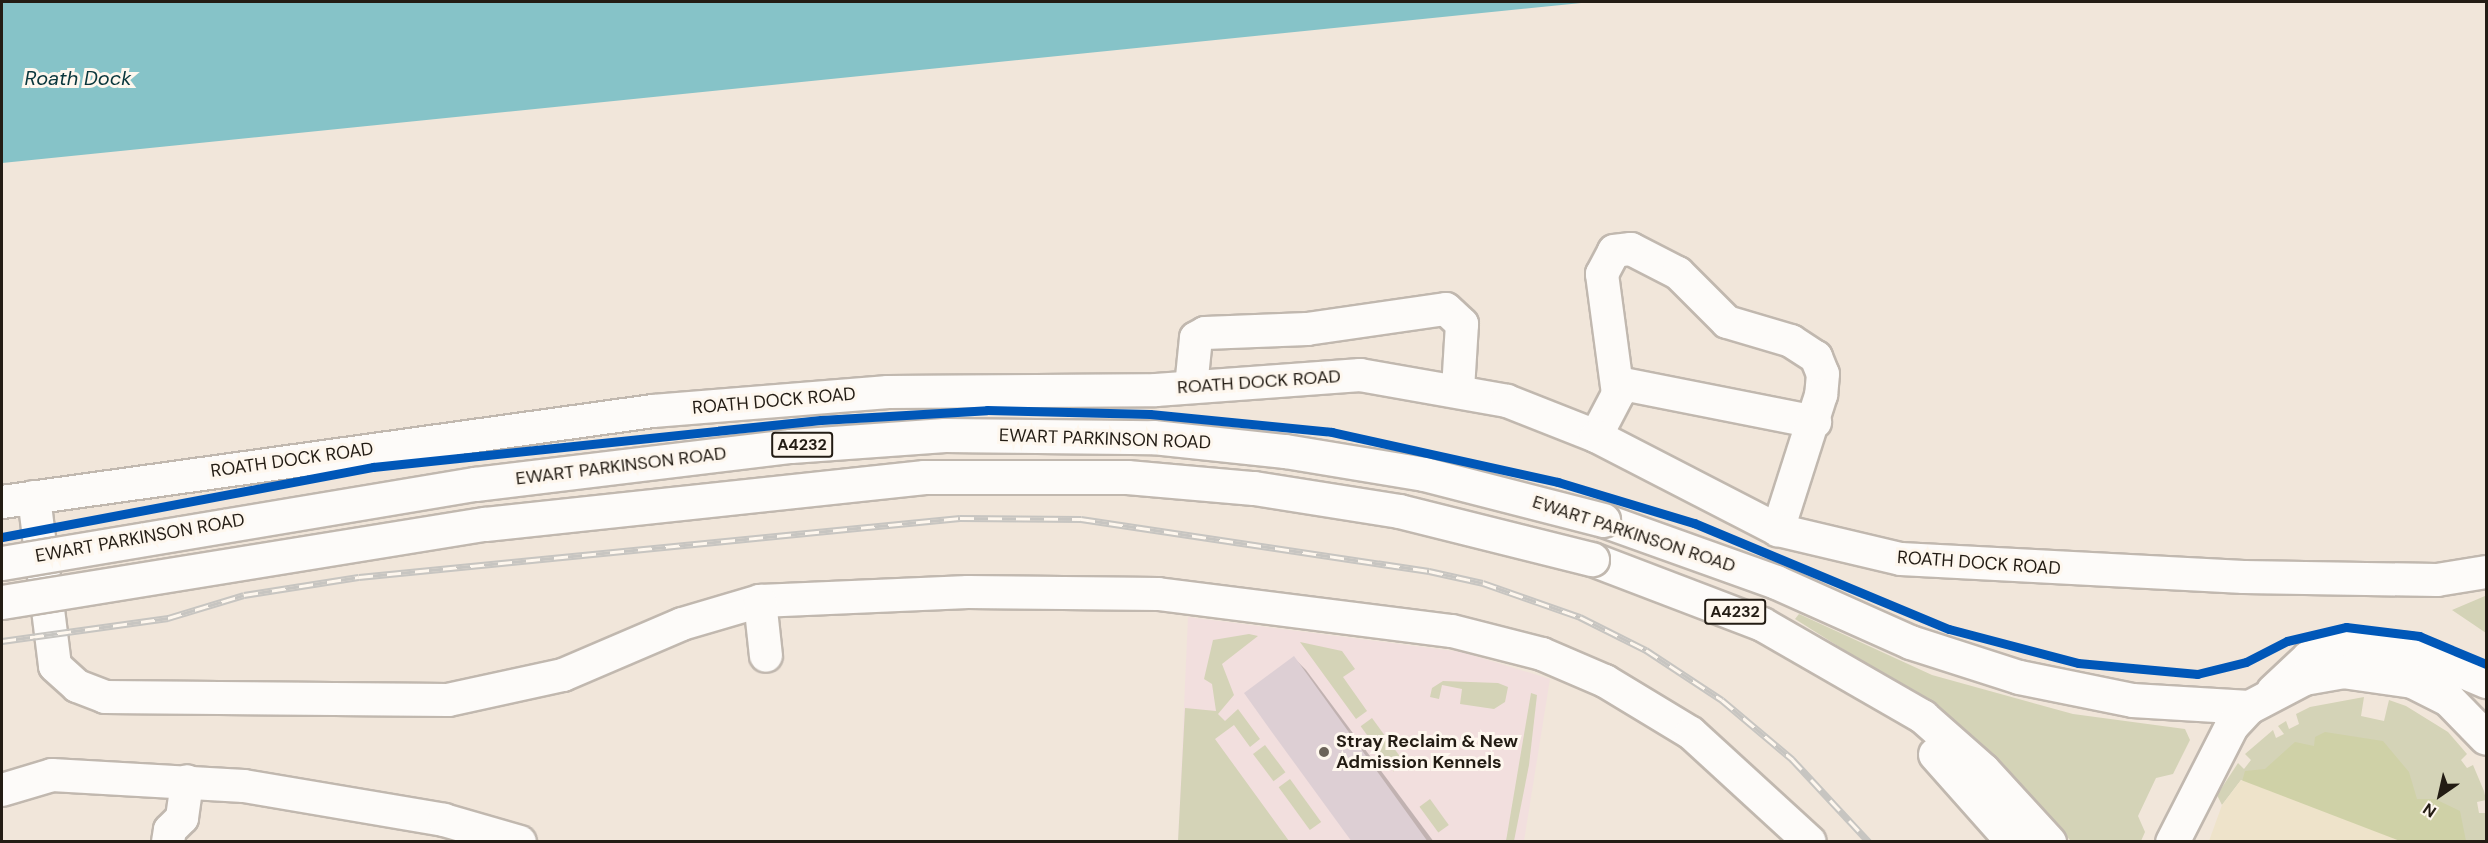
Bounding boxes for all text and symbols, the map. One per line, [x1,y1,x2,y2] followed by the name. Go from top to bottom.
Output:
[25,66,131,90] water label: Roath Dock
[1176,366,1342,398] street label: ROATH DOCK ROAD
[691,383,857,419] street label: ROATH DOCK ROAD
[999,425,1211,453] street label: EWART PARKINSON ROAD
[770,432,834,458] road number: A4232
[209,438,375,482] street label: ROATH DOCK ROAD
[514,442,728,490] street label: EWART PARKINSON ROAD
[1530,491,1738,577] street label: EWART PARKINSON ROAD
[34,509,246,567] street label: EWART PARKINSON ROAD
[1896,547,2062,579] street label: ROATH DOCK ROAD
[1704,599,1766,625] road number: A4232
[1336,731,1518,774] place label: Stray Reclaim & New Admission Kennels
[1317,745,1331,759] marker: Stray Reclaim & New Admission Kennels
[2410,765,2470,825] north arrow
[2419,798,2440,822] text: N

